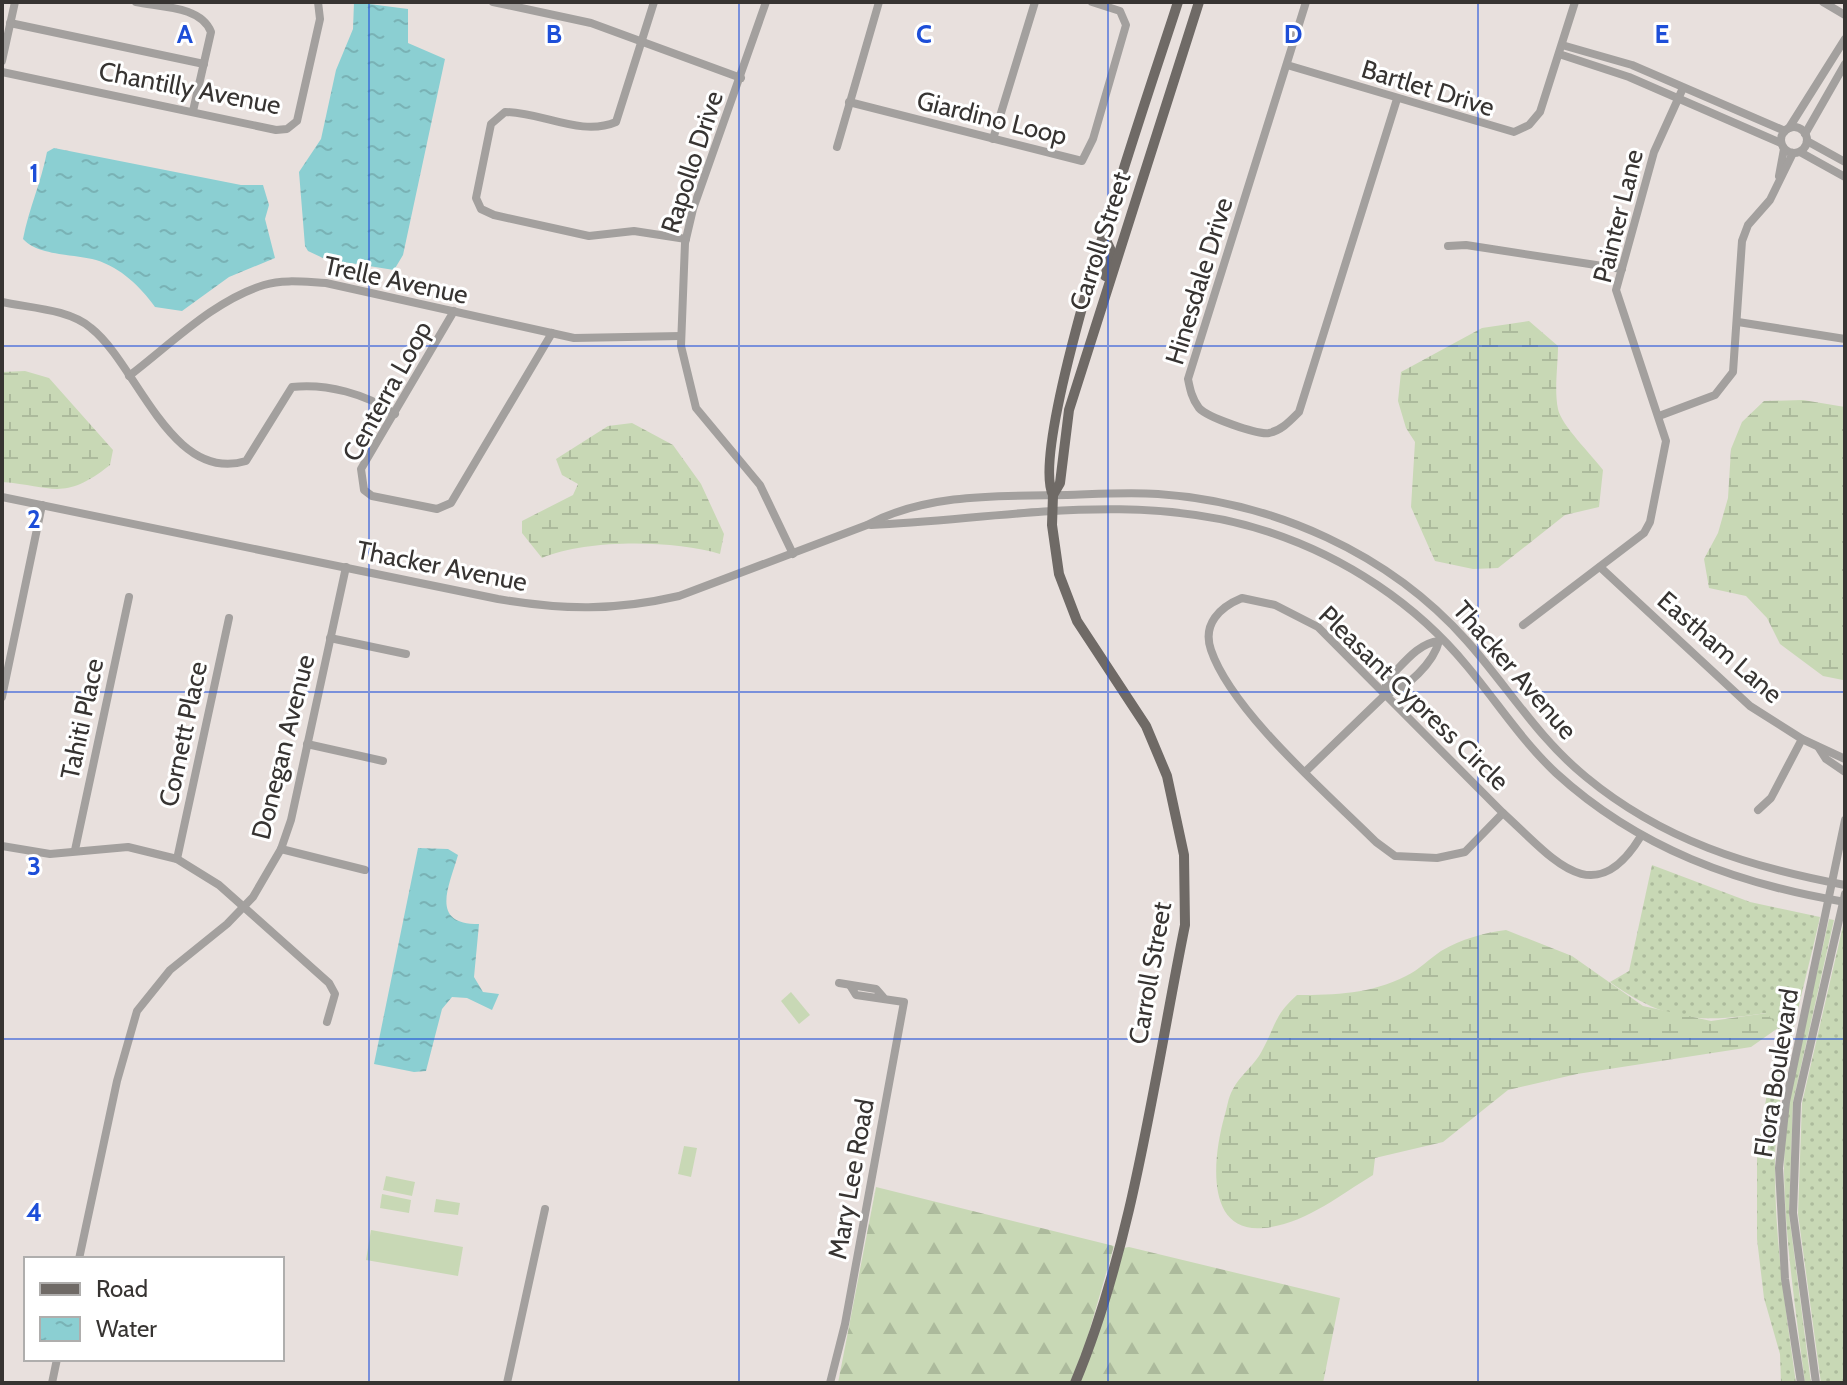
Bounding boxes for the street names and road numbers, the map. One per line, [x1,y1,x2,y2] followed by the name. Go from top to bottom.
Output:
[1358,53,1498,123] street label: Bartlet Drive
[96,55,284,121] street label: Chantilly Avenue
[914,84,1070,152] street label: Giardino Loop
[654,87,730,237] street label: Rapollo Drive
[1586,146,1650,286] street label: Painter Lane
[1063,167,1138,314] street label: Carroll Street
[1158,194,1240,368] street label: Hinesdale Drive
[321,249,471,311] street label: Trelle Avenue
[335,315,439,467] street label: Centerra Loop
[354,534,530,598] street label: Thacker Avenue
[1651,584,1789,710] street label: Eastham Lane
[1446,594,1584,746] street label: Thacker Avenue
[1312,599,1516,797] street label: Pleasant Cypress Circle
[245,651,321,843] street label: Donegan Avenue
[54,656,110,782] street label: Tahiti Place
[152,658,214,810] street label: Cornett Place
[1122,899,1178,1047] street label: Carroll Street
[1747,986,1805,1160] street label: Flora Boulevard
[821,1096,881,1262] street label: Mary Lee Road

